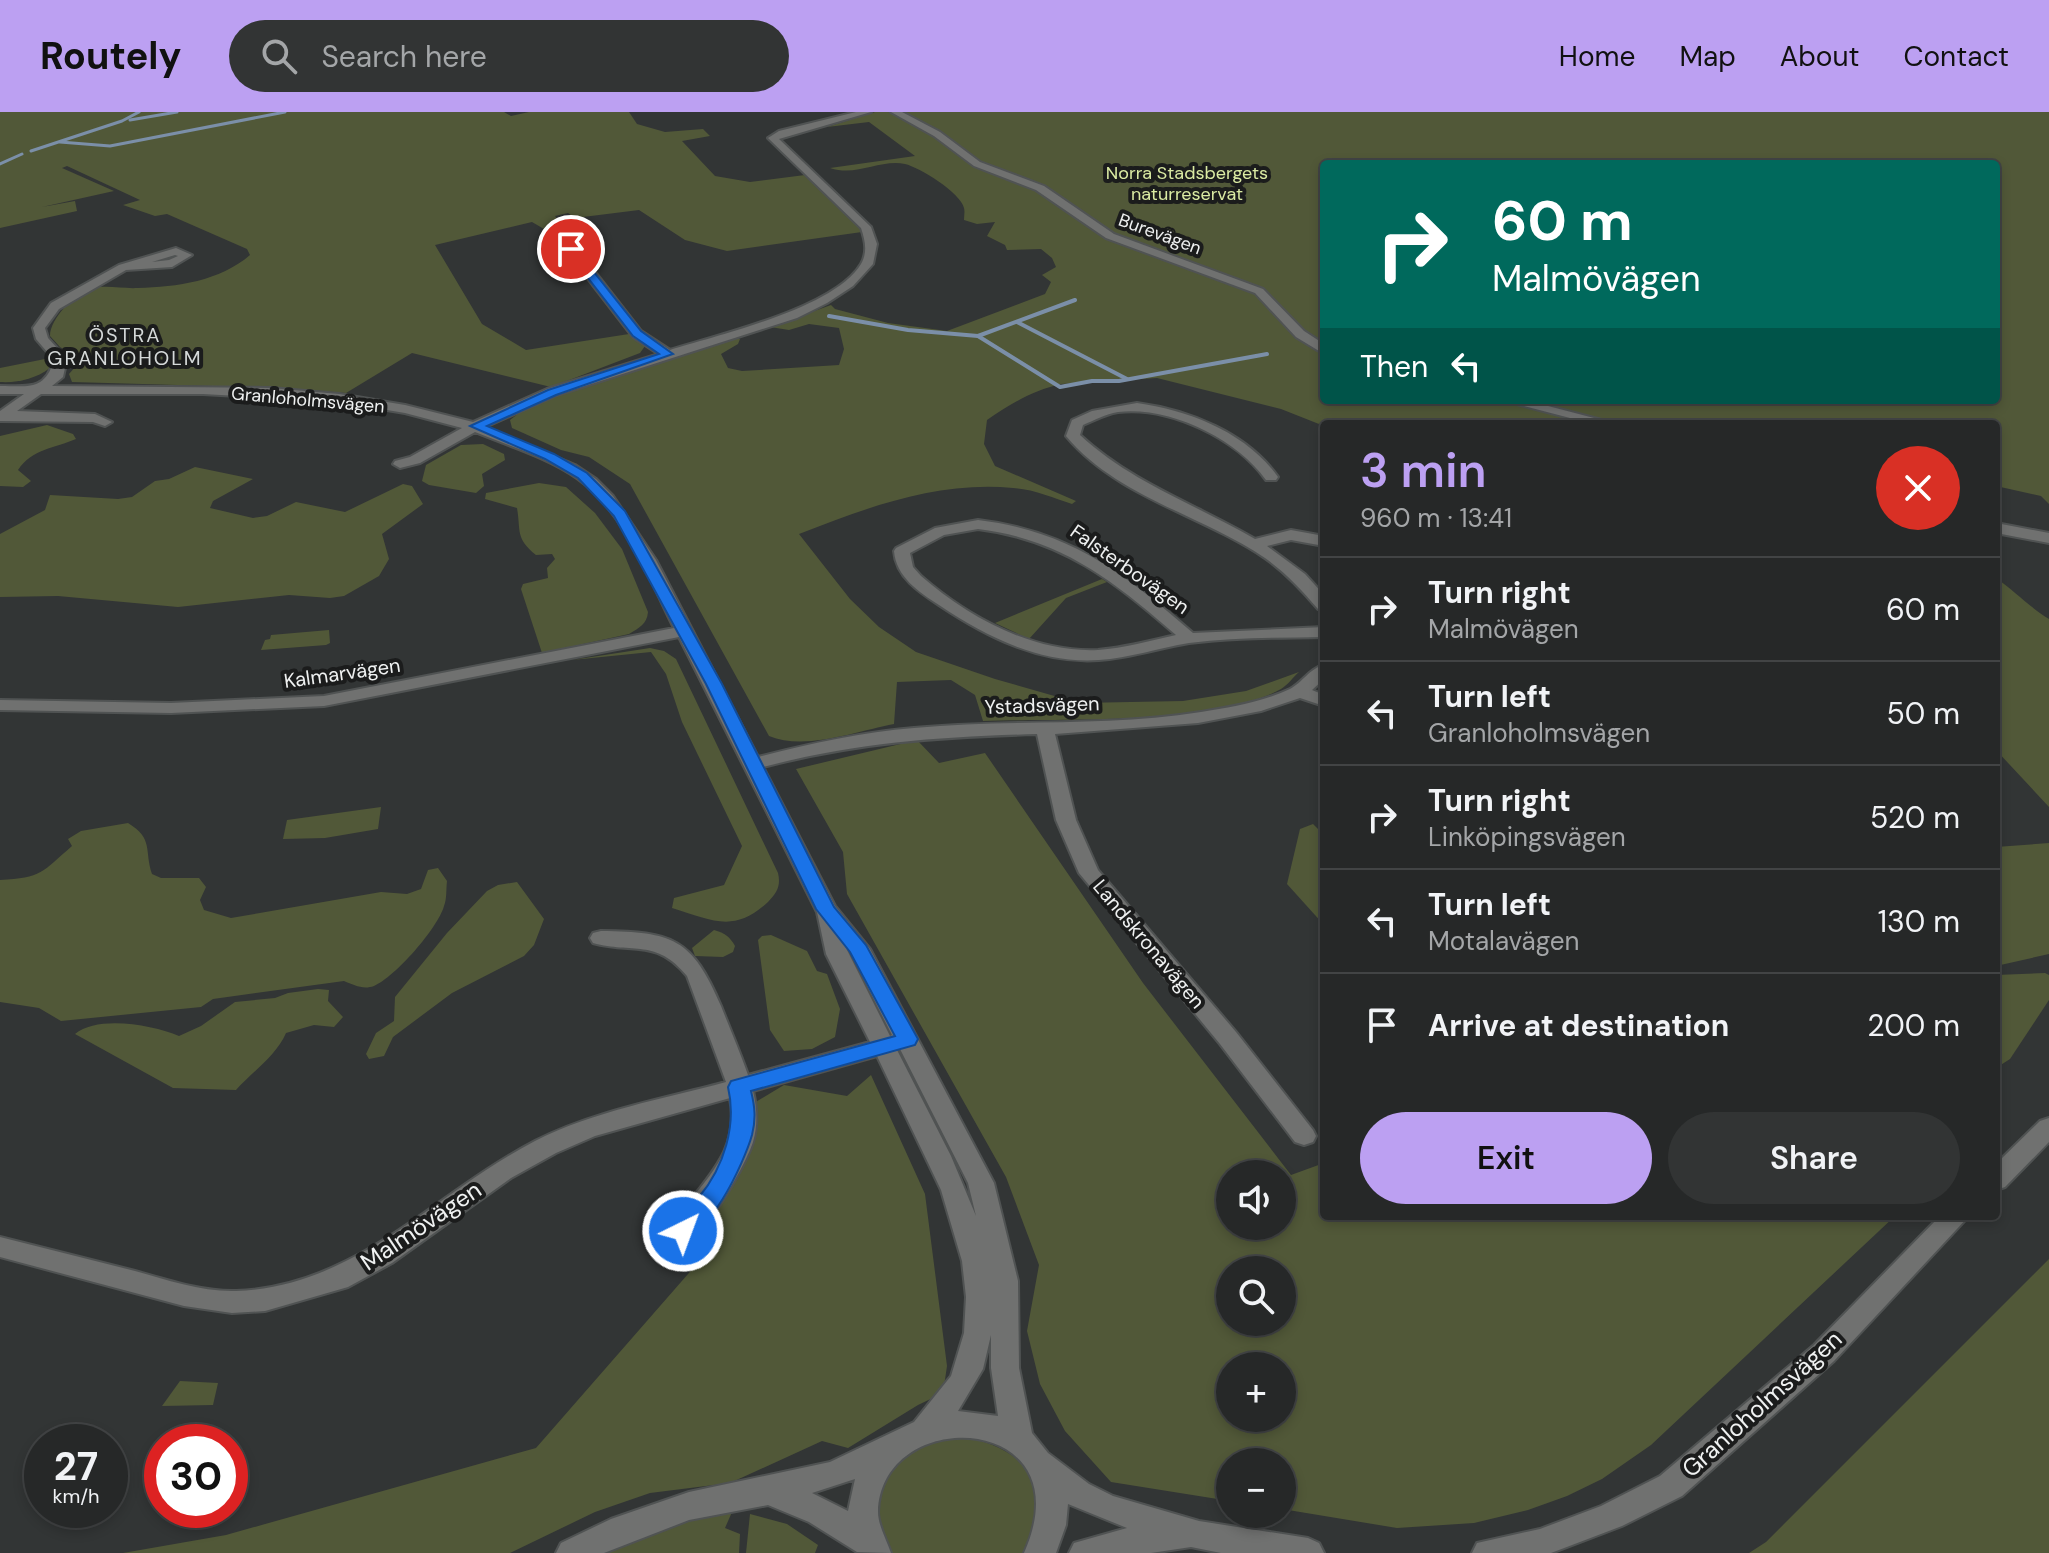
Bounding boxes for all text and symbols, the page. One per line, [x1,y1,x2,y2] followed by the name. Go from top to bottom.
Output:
[229,20,789,92] search box
[40,31,181,81] text: Routely
[257,34,301,78] icon: search
[321,37,487,76] text: Search here
[1559,38,1635,75] text: Home
[1679,38,1736,75] text: Map
[1780,38,1859,75] text: About
[1903,38,2009,75] text: Contact
[1106,161,1268,206] park label: Norra Stadsbergets naturreservat
[1492,184,1633,257] text: 60 m
[1360,192,1464,296] icon: right
[1115,208,1205,260] street label: Burevägen
[537,215,605,283] pin
[549,227,593,271] icon: arrive
[1492,255,1701,302] text: Malmövägen
[47,322,203,371] district label: ÖSTRA GRANLOHOLM
[1444,344,1488,388] icon: left
[1360,347,1428,386] text: Then
[230,381,386,419] street label: Granloholmsvägen
[1360,439,1487,502] text: 3 min
[1876,446,1960,530] button: close
[1360,501,1512,535] text: 960 m · 13:41
[1065,518,1195,620] street label: Falsterbovägen
[1428,573,1571,612] text: Turn right
[1360,587,1404,631] icon: right
[1886,590,1960,629] text: 60 m
[1428,612,1579,646] text: Malmövägen
[282,652,402,694] street label: Kalmarvägen
[1428,677,1551,716] text: Turn left
[984,690,1100,720] street label: Ystadsvägen
[1360,691,1404,735] icon: left
[1886,694,1960,733] text: 50 m
[1428,716,1650,750] text: Granloholmsvägen
[1428,781,1571,820] text: Turn right
[1360,795,1404,839] icon: right
[1870,798,1960,837] text: 520 m
[1428,820,1626,854] text: Linköpingsvägen
[1087,874,1211,1014] street label: Landskronavägen
[1428,885,1551,924] text: Turn left
[1360,899,1404,943] icon: left
[1878,902,1960,941] text: 130 m
[1428,924,1579,958] text: Motalavägen
[1360,1003,1404,1047] icon: arrive
[1428,1006,1729,1045] text: Arrive at destination
[1867,1006,1960,1045] text: 200 m
[1360,1112,1652,1204] button: Exit
[1668,1112,1960,1204] button: Share
[1216,1160,1296,1528] map controls
[1216,1160,1296,1240] button: sound
[354,1174,487,1277] street label: Malmövägen
[641,1189,725,1273] position arrow
[1216,1256,1296,1336] button: search
[1675,1323,1848,1484] street label: Granloholmsvägen
[1216,1352,1296,1432] button: +
[144,1424,248,1528] speed limit sign: 30
[54,1440,98,1492] text: 27
[1216,1448,1296,1528] button: −
[52,1483,100,1509] text: km/h

